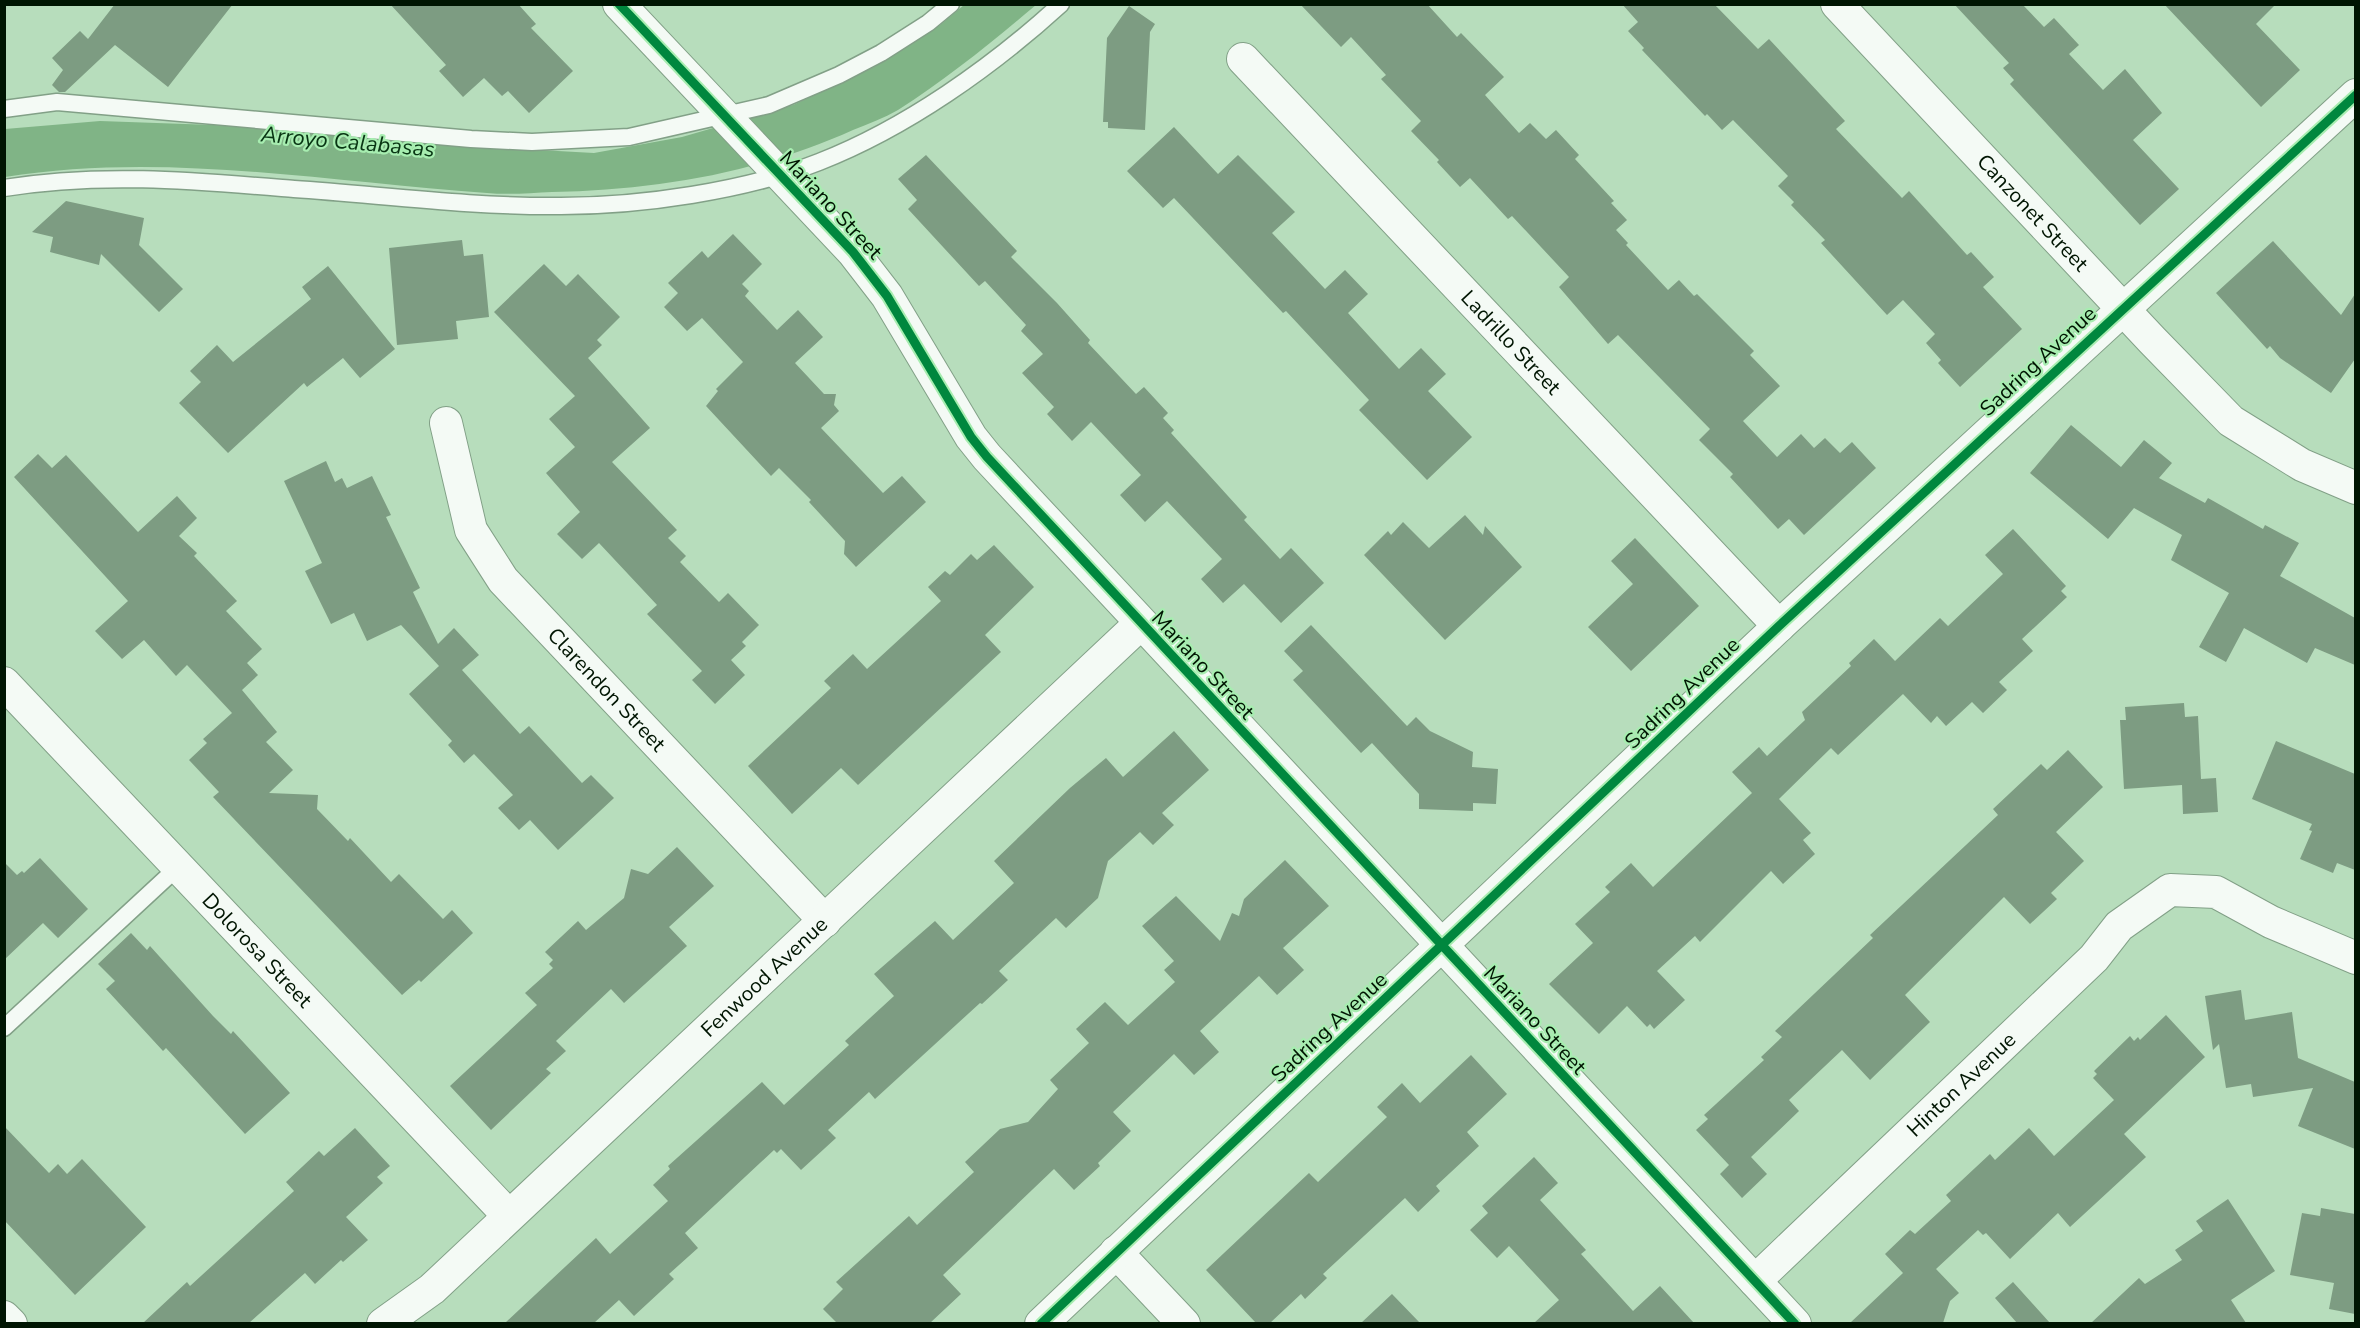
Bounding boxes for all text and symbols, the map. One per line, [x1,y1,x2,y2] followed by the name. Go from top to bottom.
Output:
[259,119,436,165] water label: Arroyo Calabasas
[773,145,889,266] street label: Mariano Street
[1971,148,2095,278] street label: Canzonet Street
[1455,284,1568,401] street label: Ladrillo Street
[1974,300,2102,422] street label: Sadring Avenue
[1145,605,1261,726] street label: Mariano Street
[541,622,672,758] street label: Clarendon Street
[1618,631,1746,755] street label: Sadring Avenue
[196,887,319,1014] street label: Dolorosa Street
[695,911,834,1043] street label: Fenwood Avenue
[1477,960,1593,1081] street label: Mariano Street
[1265,966,1393,1088] street label: Sadring Avenue
[1901,1026,2022,1143] street label: Hinton Avenue

